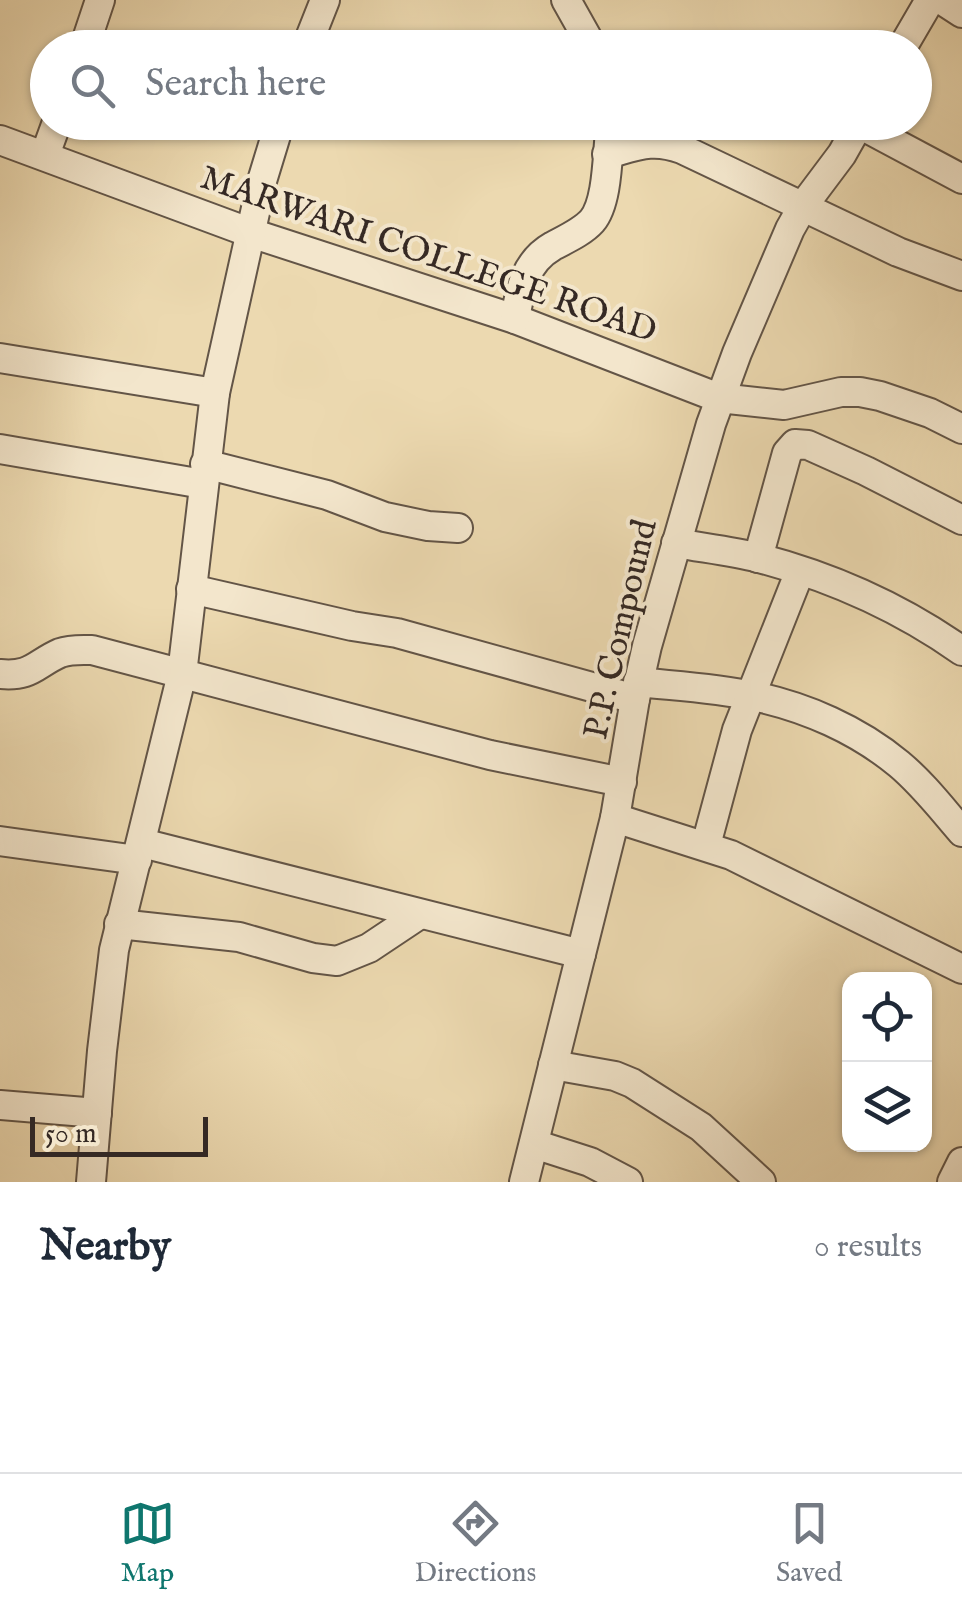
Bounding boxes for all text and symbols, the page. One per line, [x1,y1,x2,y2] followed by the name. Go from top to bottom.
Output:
[30,30,932,140] search box
[65,58,120,113] icon: search
[145,61,326,109] text: Search here
[194,156,662,355] street label: MARWARI COLLEGE ROAD
[574,515,669,744] street label: P.P. Compound
[842,972,932,1152] map controls
[842,972,932,1062] button: locate
[842,1062,932,1152] button: layers
[30,1112,208,1156] scale bar
[45,1117,97,1152] text: 50 m
[40,1221,171,1274] text: Nearby
[814,1227,922,1268] text: 0 results
[120,1496,175,1591] tab: Map
[414,1496,536,1591] tab: Directions
[776,1496,842,1591] tab: Saved

